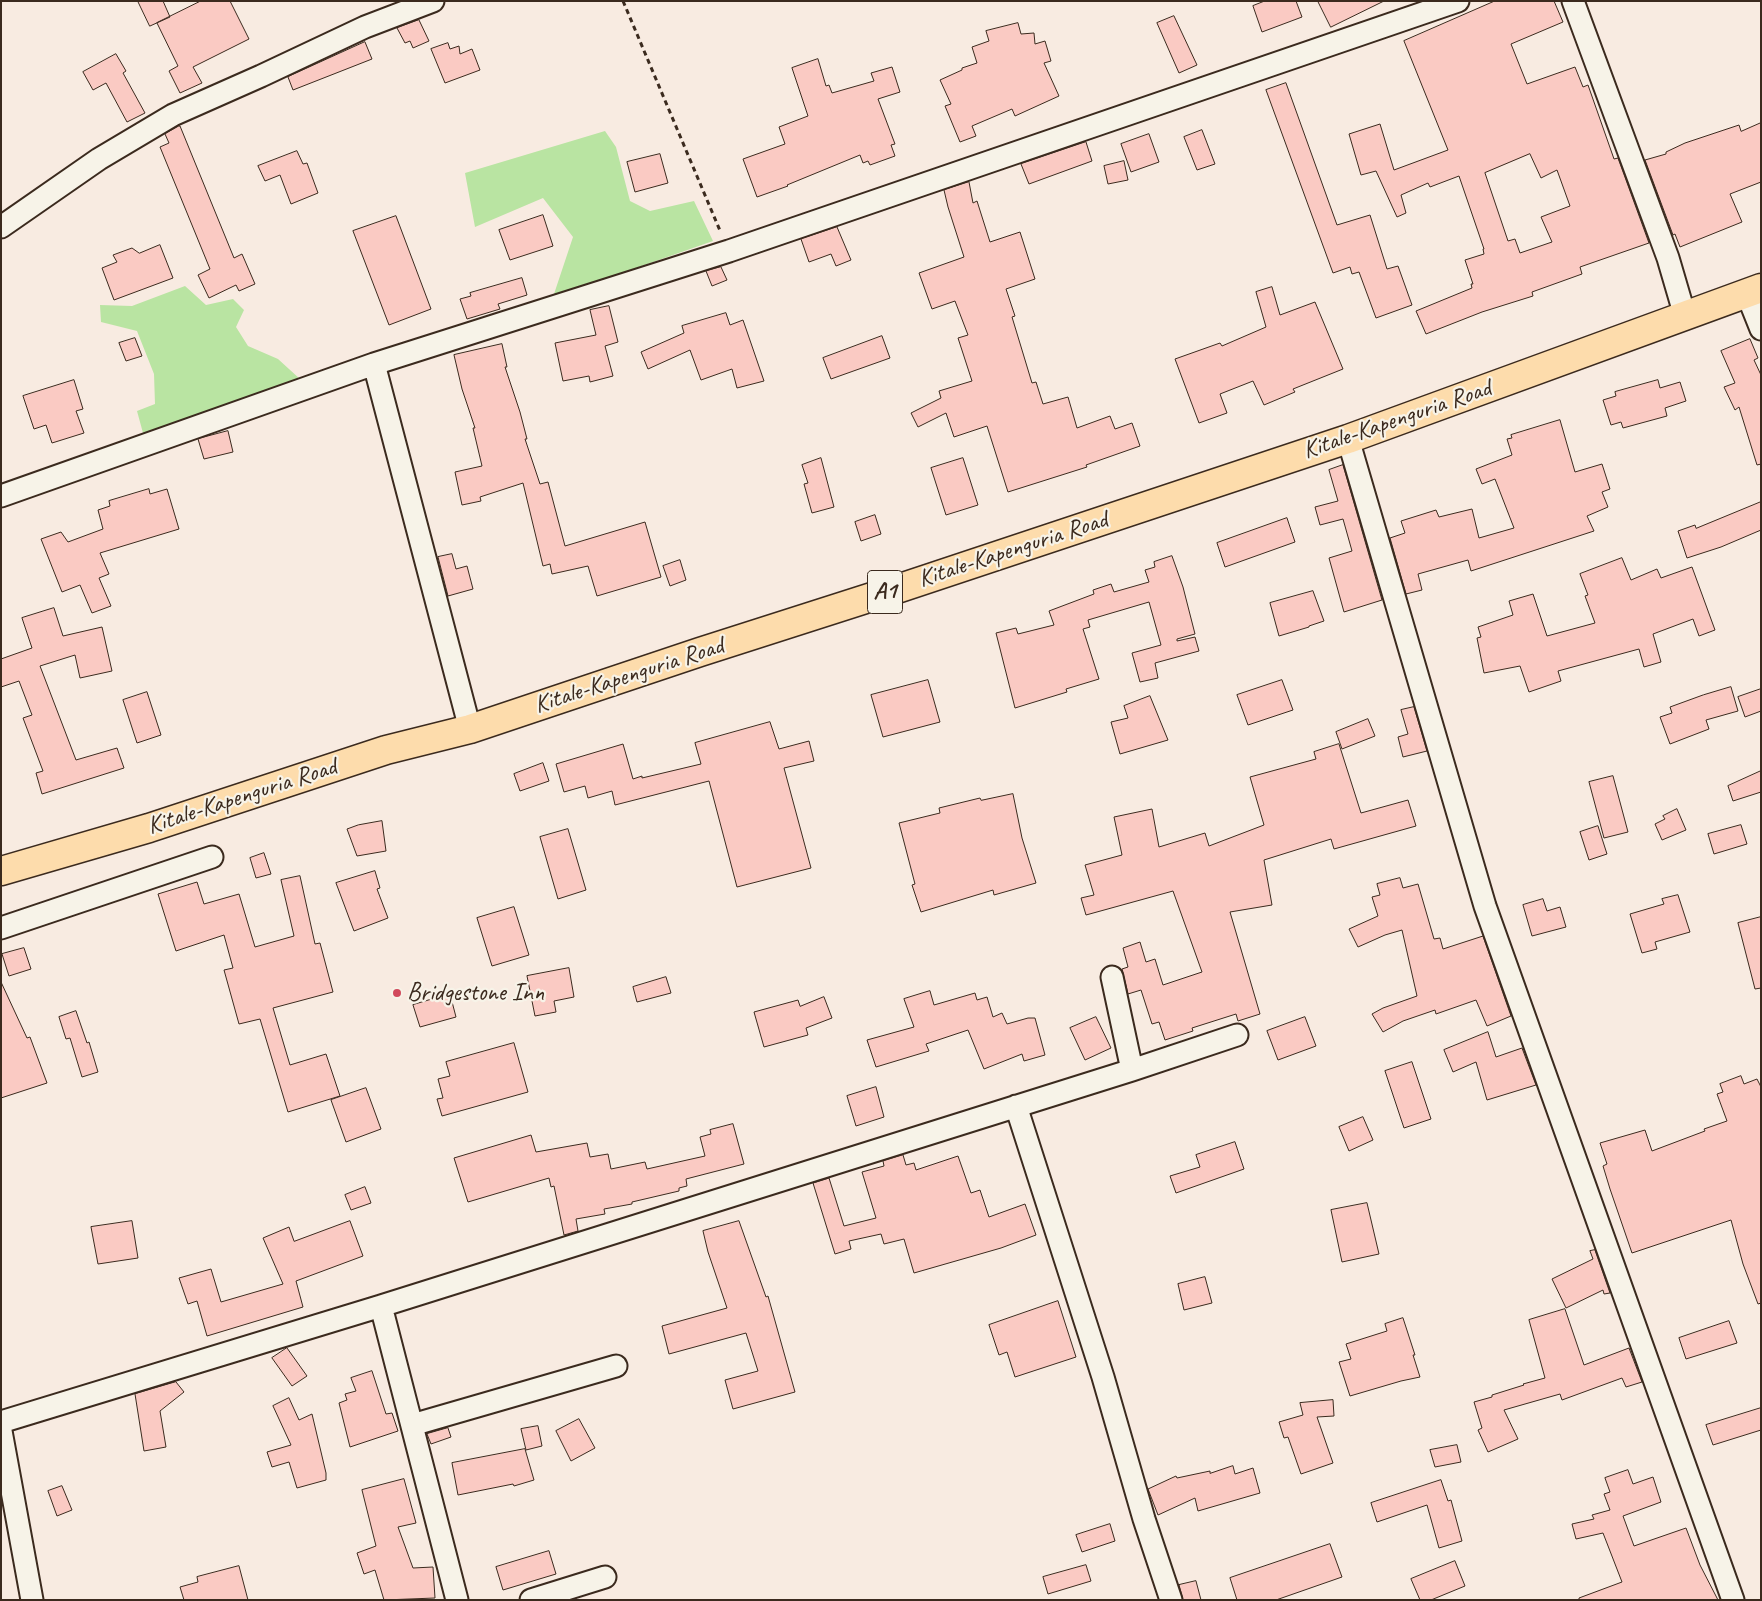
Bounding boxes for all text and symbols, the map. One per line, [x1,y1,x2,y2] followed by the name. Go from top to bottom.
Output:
[1299,374,1495,466] street label: Kitale-Kapenguria Road
[915,505,1111,595] street label: Kitale-Kapenguria Road
[868,570,902,614] road number: A1
[531,631,727,721] street label: Kitale-Kapenguria Road
[144,752,340,842] street label: Kitale-Kapenguria Road
[407,978,544,1008] place label: Bridgestone Inn
[391,987,403,999] marker: Bridgestone Inn

